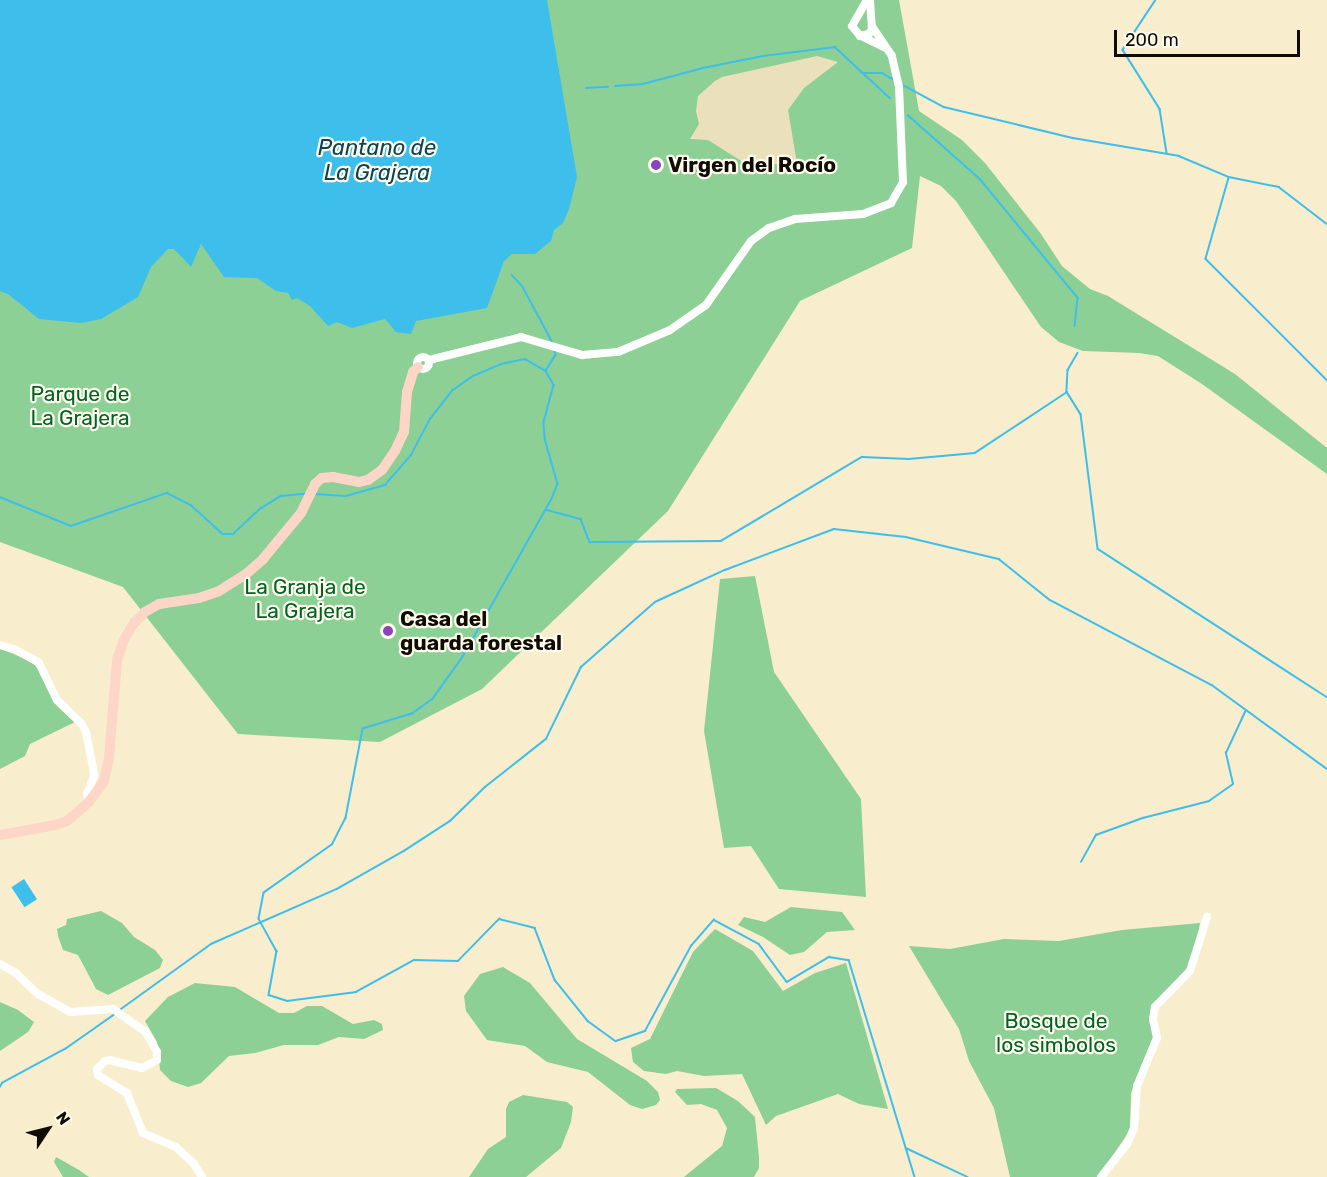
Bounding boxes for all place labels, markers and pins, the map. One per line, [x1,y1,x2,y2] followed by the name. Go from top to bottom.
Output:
[668,152,836,178] place label: Virgen del Rocío
[649,158,663,172] marker: Virgen del Rocío
[400,606,562,656] place label: Casa del guarda forestal
[381,624,395,638] marker: Casa del guarda forestal

